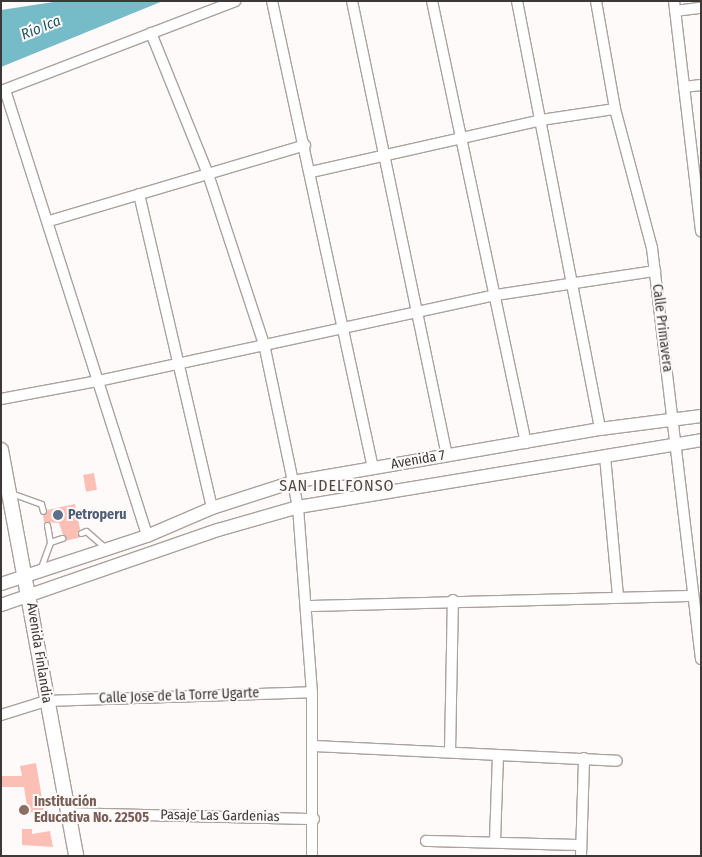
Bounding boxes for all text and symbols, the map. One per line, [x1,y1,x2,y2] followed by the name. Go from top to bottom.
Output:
[19,12,63,44] water label: Río Ica
[648,283,676,373] street label: Calle Primavera
[390,447,446,473] street label: Avenida 7
[278,476,396,496] district label: SAN IDELFONSO
[68,507,127,523] place label: Petroperu
[52,509,64,521] marker: Petroperu
[23,602,55,704] street label: Avenida Finlandia
[99,685,259,707] street label: Calle Jose de la Torre Ugarte
[34,794,149,826] place label: Institución Educativa No. 22505
[18,804,30,816] marker: Institución Educativa No. 22505
[160,807,280,825] street label: Pasaje Las Gardenias

